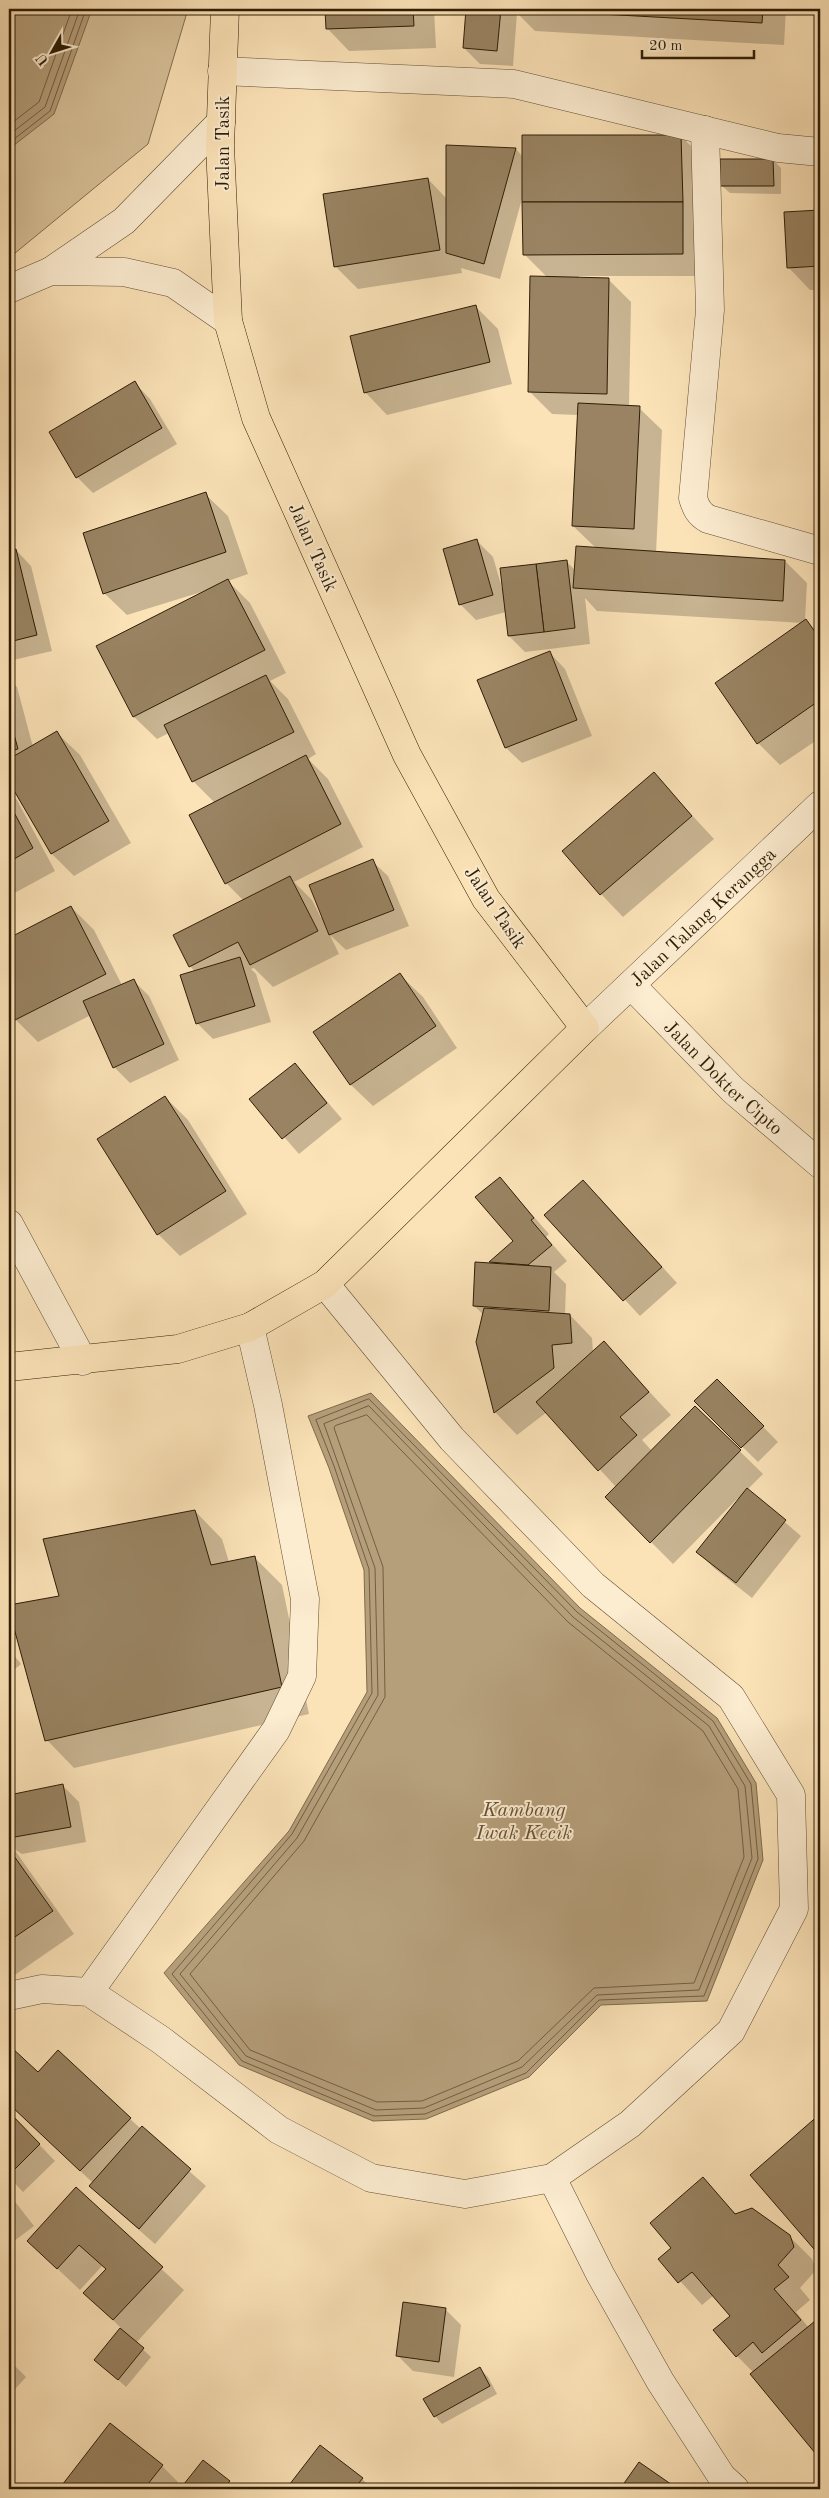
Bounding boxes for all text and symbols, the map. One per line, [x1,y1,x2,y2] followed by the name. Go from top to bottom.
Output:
[28,28,78,78] north arrow
[642,28,754,60] scale bar
[649,39,683,54] text: 20 m
[34,51,52,68] text: U
[215,95,234,190] street label: Jalan Tasik
[284,501,340,595] street label: Jalan Tasik
[628,845,781,991] street label: Jalan Talang Kerangga
[459,864,528,953] street label: Jalan Tasik
[659,1018,785,1140] street label: Jalan Dokter Cipto
[475,1801,573,1844] water label: Kambang Iwak Kecik

